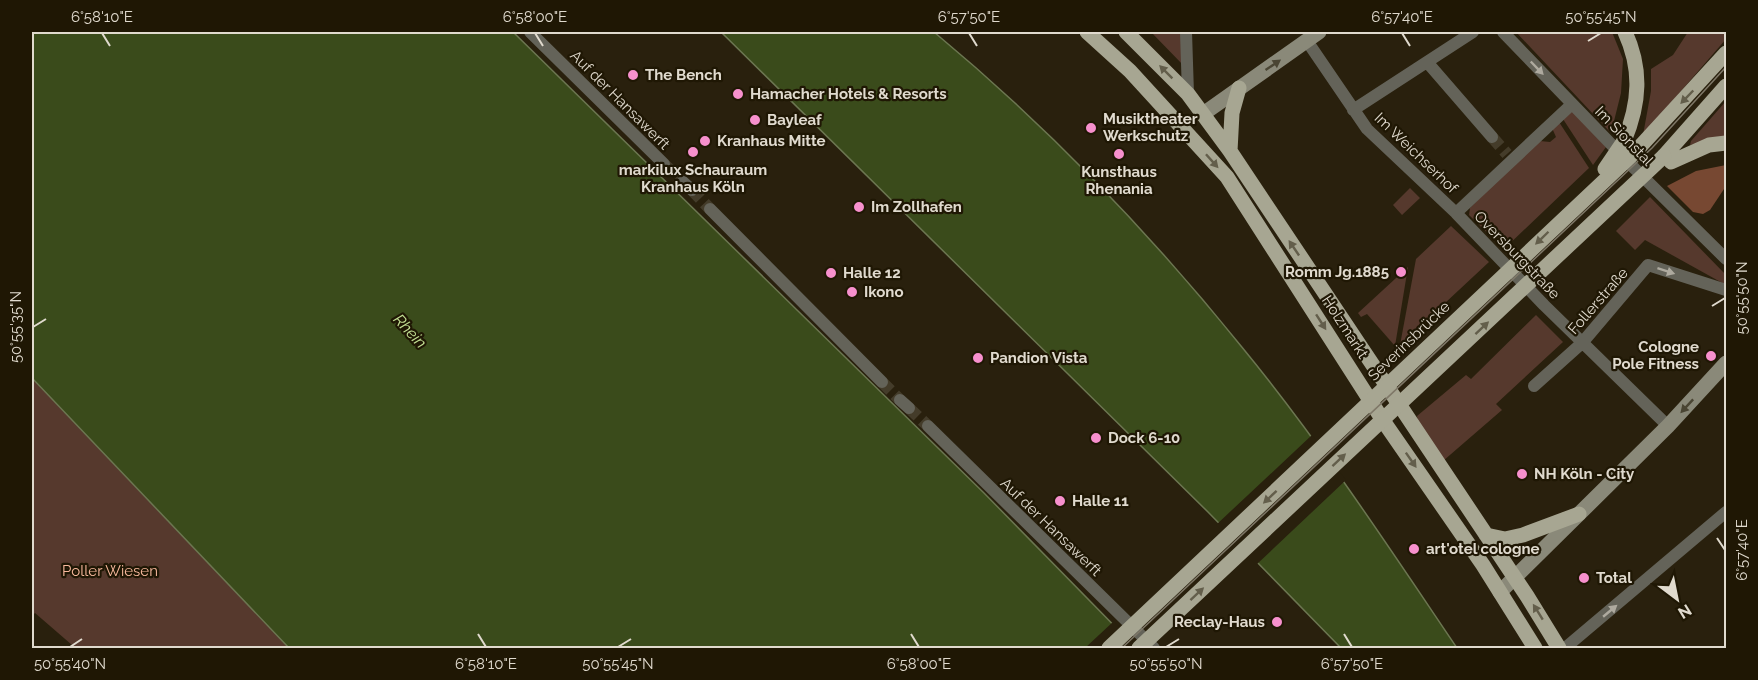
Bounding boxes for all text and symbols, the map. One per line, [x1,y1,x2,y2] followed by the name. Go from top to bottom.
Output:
[71,8,133,26] text: 6°58'10"E
[503,8,567,26] text: 6°58'00"E
[938,8,1000,26] text: 6°57'50"E
[1371,8,1433,26] text: 6°57'40"E
[1565,8,1637,26] text: 50°55'45"N
[567,47,673,153] street label: Auf der Hansawerft
[1264,59,1280,71] one-way arrow
[1530,61,1544,75] one-way arrow
[1159,64,1173,79] one-way arrow
[645,66,722,84] place label: The Bench
[626,68,640,82] marker: The Bench
[750,85,947,103] place label: Hamacher Hotels & Resorts
[731,87,745,101] marker: Hamacher Hotels & Resorts
[1681,89,1695,103] one-way arrow
[1591,102,1657,170] street label: Im Sionstal
[1371,109,1462,198] street label: Im Weichserhof
[1103,110,1198,145] place label: Musiktheater Werkschutz
[767,111,822,129] place label: Bayleaf
[748,113,762,127] marker: Bayleaf
[1084,121,1098,135] marker: Musiktheater Werkschutz
[717,132,826,150] place label: Kranhaus Mitte
[698,134,712,148] marker: Kranhaus Mitte
[686,145,700,159] marker: markilux Schauraum Kranhaus Köln
[1112,147,1126,161] marker: Kunsthaus Rhenania
[1205,153,1218,168] one-way arrow
[619,161,767,196] place label: markilux Schauraum Kranhaus Köln
[1081,163,1157,198] place label: Kunsthaus Rhenania
[871,198,962,216] place label: Im Zollhafen
[852,200,866,214] marker: Im Zollhafen
[1470,207,1564,303] street label: Oversburgstraße
[1534,231,1549,245] one-way arrow
[1289,240,1300,256] one-way arrow
[1733,261,1751,335] text: 50°55'50"N
[1285,263,1389,281] place label: Romm Jg.1885
[843,264,901,282] place label: Halle 12
[1564,264,1632,338] street label: Follerstraße
[1394,265,1408,279] marker: Romm Jg.1885
[824,266,838,280] marker: Halle 12
[1657,267,1675,276] one-way arrow
[864,283,904,301] place label: Ikono
[845,285,859,299] marker: Ikono
[7,291,25,363] text: 50°55'35"N
[1318,292,1372,362] street label: Holzmarkt
[1364,297,1454,385] street label: Severinsbrücke
[389,310,431,352] water label: Rhein
[1315,314,1327,330] one-way arrow
[1475,321,1489,335] one-way arrow
[1612,338,1699,373] place label: Cologne Pole Fitness
[990,349,1088,367] place label: Pandion Vista
[1704,349,1718,363] marker: Cologne Pole Fitness
[971,351,985,365] marker: Pandion Vista
[1681,398,1694,413] one-way arrow
[1108,429,1180,447] place label: Dock 6-10
[1089,431,1103,445] marker: Dock 6-10
[1405,451,1417,467] one-way arrow
[1332,454,1346,468] one-way arrow
[1534,465,1635,483] place label: NH Köln - City
[1515,467,1529,481] marker: NH Köln - City
[997,474,1105,580] street label: Auf der Hansawerft
[1262,490,1277,504] one-way arrow
[1072,492,1129,510] place label: Halle 11
[1053,494,1067,508] marker: Halle 11
[1733,519,1751,581] text: 6°57'40"E
[1426,540,1540,558] place label: art'otel cologne
[1407,542,1421,556] marker: art'otel cologne
[62,562,158,580] park label: Poller Wiesen
[1596,569,1632,587] place label: Total
[1647,569,1707,629] north arrow
[1577,571,1591,585] marker: Total
[1190,587,1205,601] one-way arrow
[1674,600,1695,623] text: N
[1532,604,1543,620] one-way arrow
[1602,605,1618,618] one-way arrow
[1174,613,1265,631] place label: Reclay-Haus
[1270,615,1284,629] marker: Reclay-Haus
[34,655,106,673] text: 50°55'40"N
[455,655,517,673] text: 6°58'10"E
[582,655,654,673] text: 50°55'45"N
[887,655,951,673] text: 6°58'00"E
[1129,655,1203,673] text: 50°55'50"N
[1321,655,1383,673] text: 6°57'50"E

